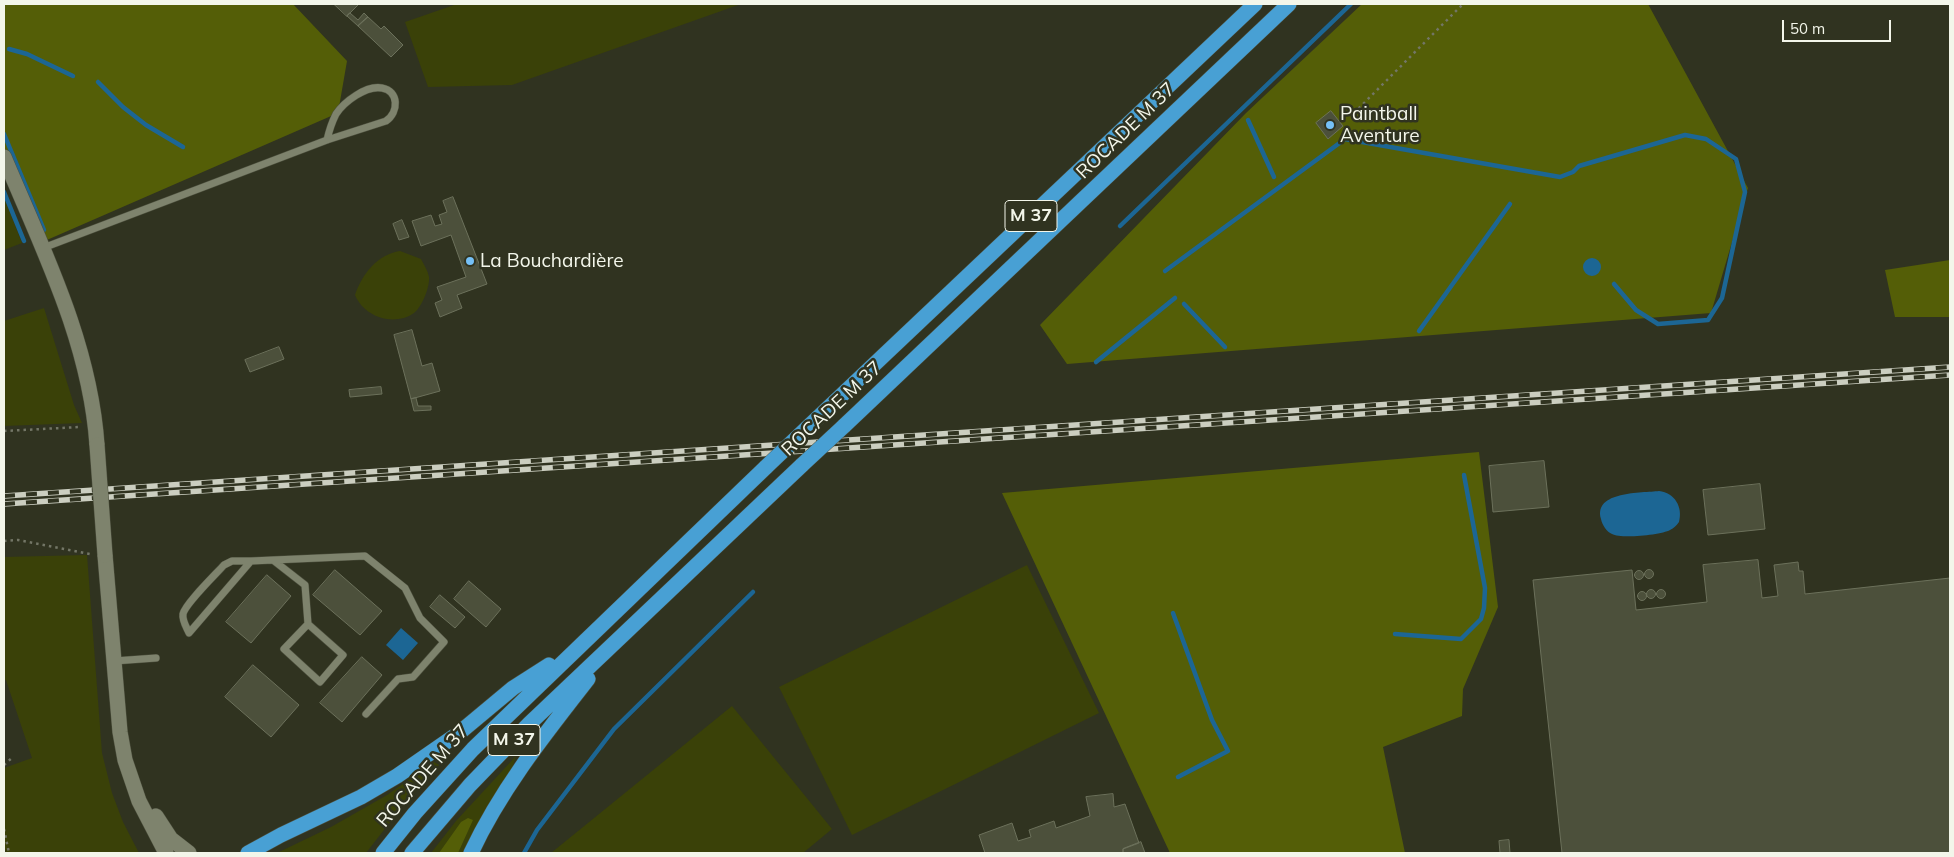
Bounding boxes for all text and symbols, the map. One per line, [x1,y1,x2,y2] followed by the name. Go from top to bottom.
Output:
[1784,10,1893,42] scale bar
[1790,19,1825,38] text: 50 m
[1072,78,1180,184] street label: ROCADE M 37
[1340,103,1420,147] place label: Paintball Aventure
[1324,119,1336,131] marker: Paintball Aventure
[1005,200,1057,232] road number: M 37
[480,250,624,272] place label: La Bouchardière
[464,255,476,267] marker: La Bouchardière
[777,357,887,461] street label: ROCADE M 37
[372,720,474,832] street label: ROCADE M 37
[488,724,540,756] road number: M 37

